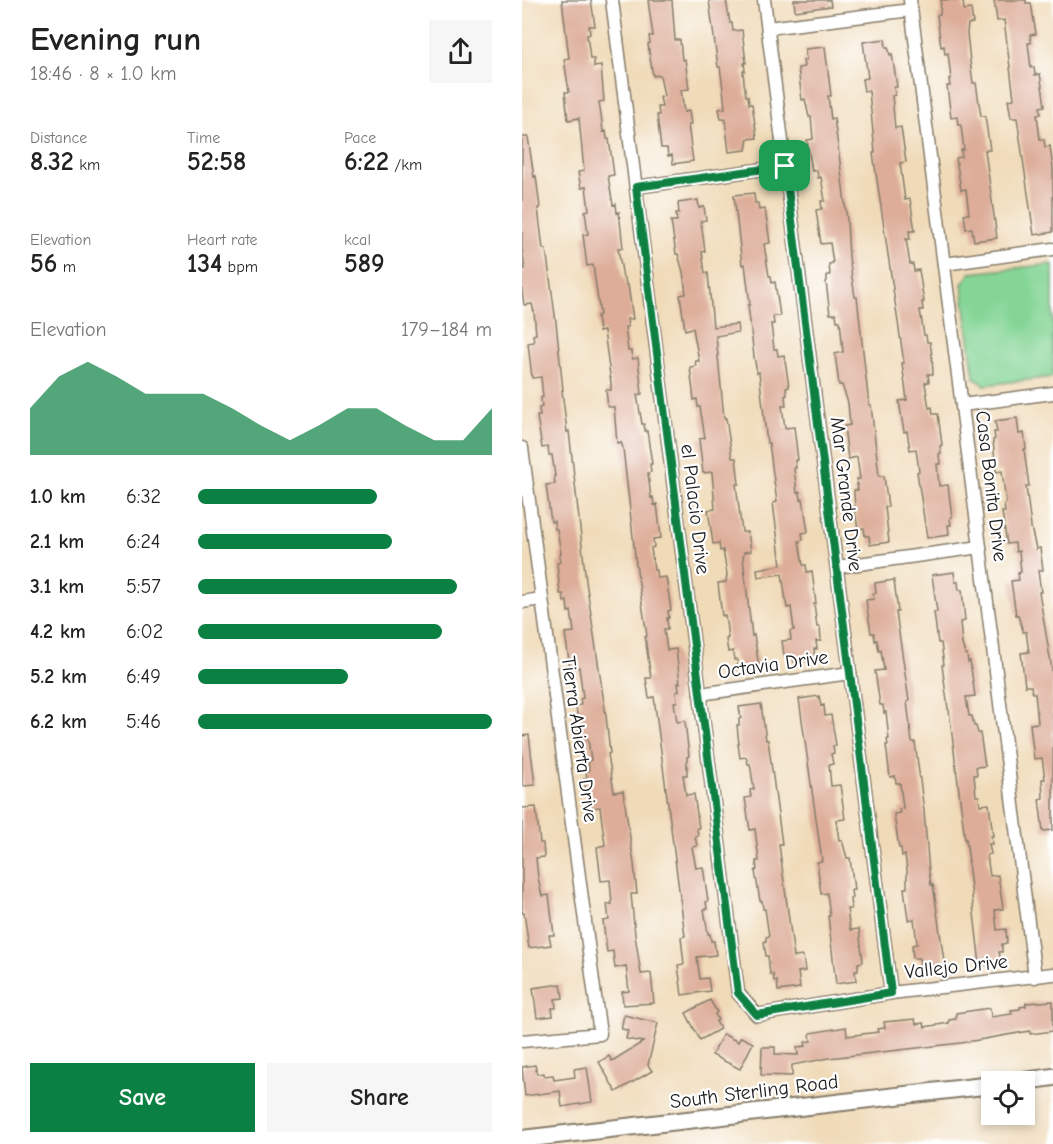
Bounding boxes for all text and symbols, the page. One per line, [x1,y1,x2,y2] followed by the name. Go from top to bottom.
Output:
[30,20,201,58] text: Evening run
[429,20,492,83] button: share
[30,62,176,85] text: 18:46 · 8 × 1.0 km
[30,129,87,147] text: Distance
[187,129,220,147] text: Time
[344,129,376,147] text: Pace
[759,140,810,191] pin
[30,147,74,177] text: 8.32
[187,147,246,177] text: 52:58
[344,147,389,177] text: 6:22
[768,149,801,182] icon: arrive
[74,156,100,174] text: km
[389,156,422,174] text: /km
[30,231,91,249] text: Elevation
[187,231,258,249] text: Heart rate
[344,231,371,249] text: kcal
[30,249,57,279] text: 56
[187,249,222,279] text: 134
[344,249,385,279] text: 589
[57,258,76,276] text: m
[222,258,258,276] text: bpm
[30,318,107,341] text: Elevation
[401,318,492,341] text: 179–184 m
[971,409,1012,563] street label: Casa Bonita Drive
[826,416,867,573] street label: Mar Grande Drive
[676,443,715,575] street label: el Palacio Drive
[30,485,86,508] text: 1.0 km
[126,485,161,508] text: 6:32
[30,530,84,553] text: 2.1 km
[126,530,161,553] text: 6:24
[30,575,84,598] text: 3.1 km
[126,575,161,598] text: 5:57
[30,620,86,643] text: 4.2 km
[126,620,163,643] text: 6:02
[717,645,830,684] street label: Octavia Drive
[556,655,603,824] street label: Tierra Abierta Drive
[30,665,87,688] text: 5.2 km
[126,665,161,688] text: 6:49
[30,710,87,733] text: 6.2 km
[126,710,161,733] text: 5:46
[903,950,1009,983] street label: Vallejo Drive
[30,1063,255,1132] button: Save
[267,1063,492,1132] button: Share
[669,1070,840,1113] street label: South Sterling Road
[981,1071,1035,1125] map controls
[981,1071,1035,1125] button: locate

